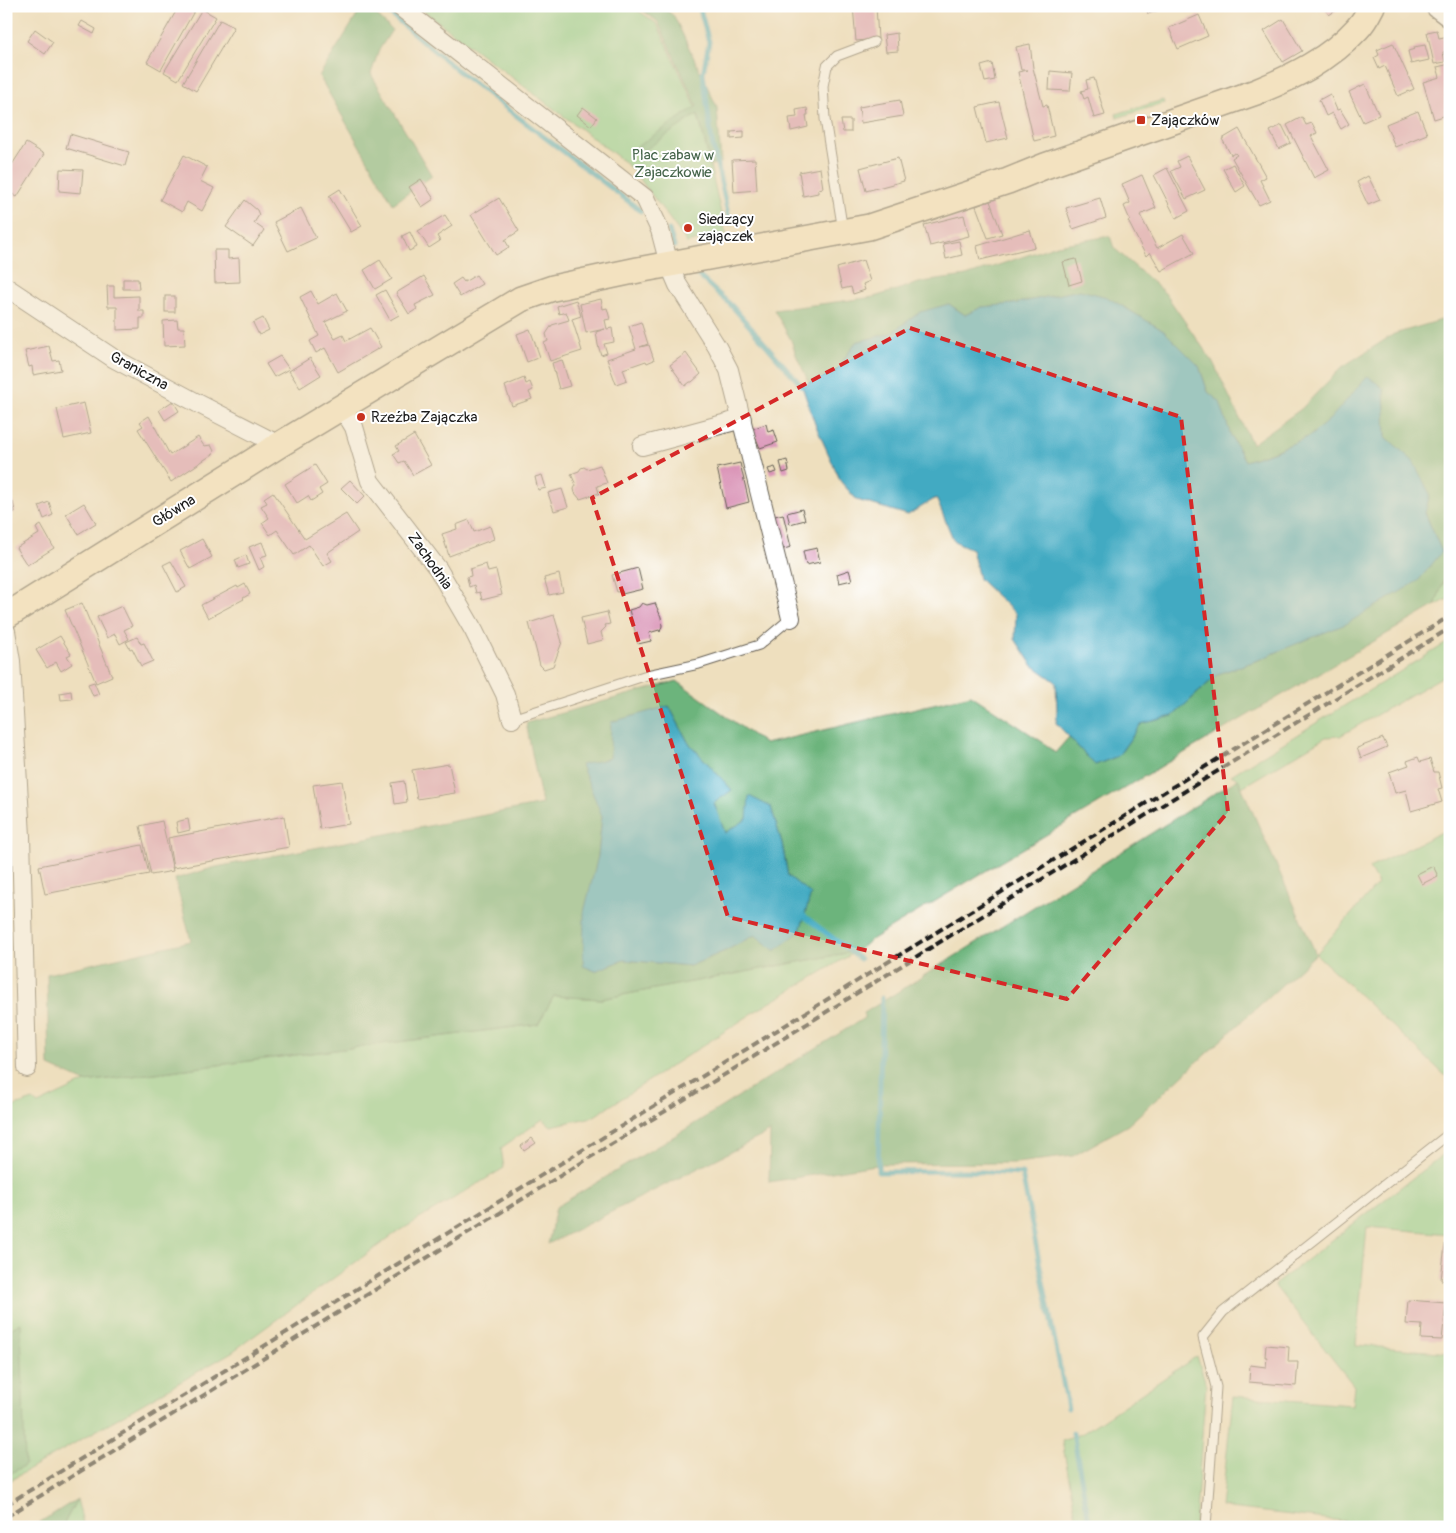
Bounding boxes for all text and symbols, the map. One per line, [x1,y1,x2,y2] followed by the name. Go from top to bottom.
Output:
[1151,111,1219,130] place label: Zajączków
[1135,114,1147,126] marker: Zajączków
[632,146,714,182] park label: Plac zabaw w Zajaczkowie
[698,210,754,246] place label: Siedzący zajączek
[682,222,694,234] marker: Siedzący zajączek
[106,347,172,395] street label: Graniczna
[371,408,477,427] place label: Rzeźba Zajączka
[355,411,367,423] marker: Rzeźba Zajączka
[149,490,199,532] street label: Główna
[403,529,457,593] street label: Zachodnia

